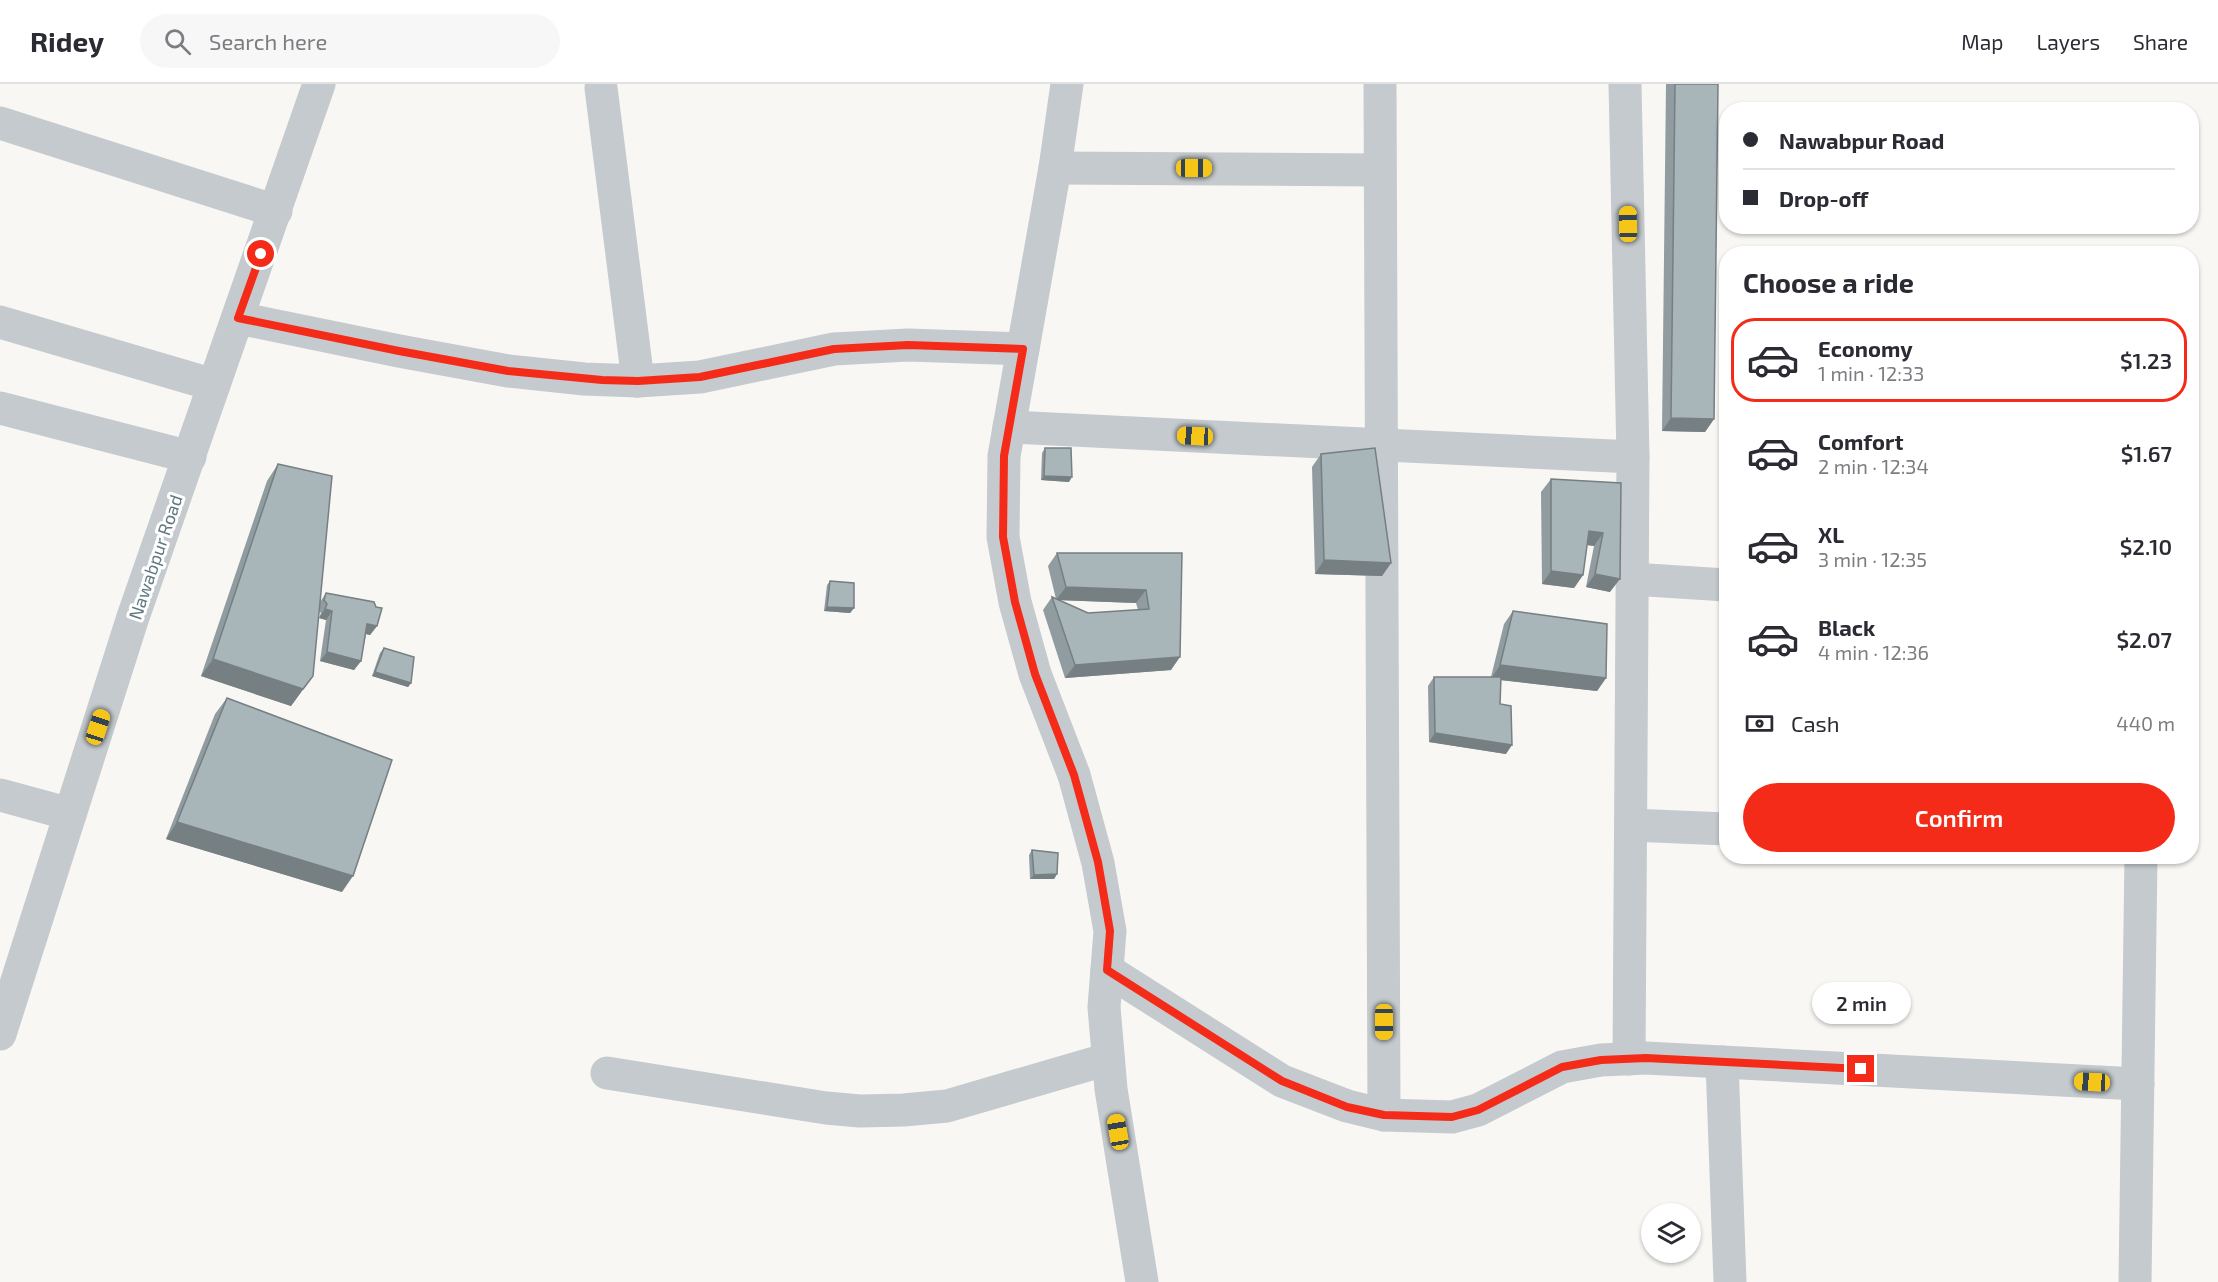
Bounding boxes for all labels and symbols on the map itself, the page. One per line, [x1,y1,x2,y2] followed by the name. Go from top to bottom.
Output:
[1176,159,1212,177] car
[1619,206,1637,242] car
[247,240,274,267] route start
[1177,426,1213,446] car
[123,492,187,622] street label: Nawabpur Road
[84,707,112,747] car
[1812,982,1910,1024] callout: 2 min
[1375,1004,1393,1040] car
[1847,1055,1874,1082] route end
[2074,1072,2110,1092] car
[1106,1113,1130,1151] car

